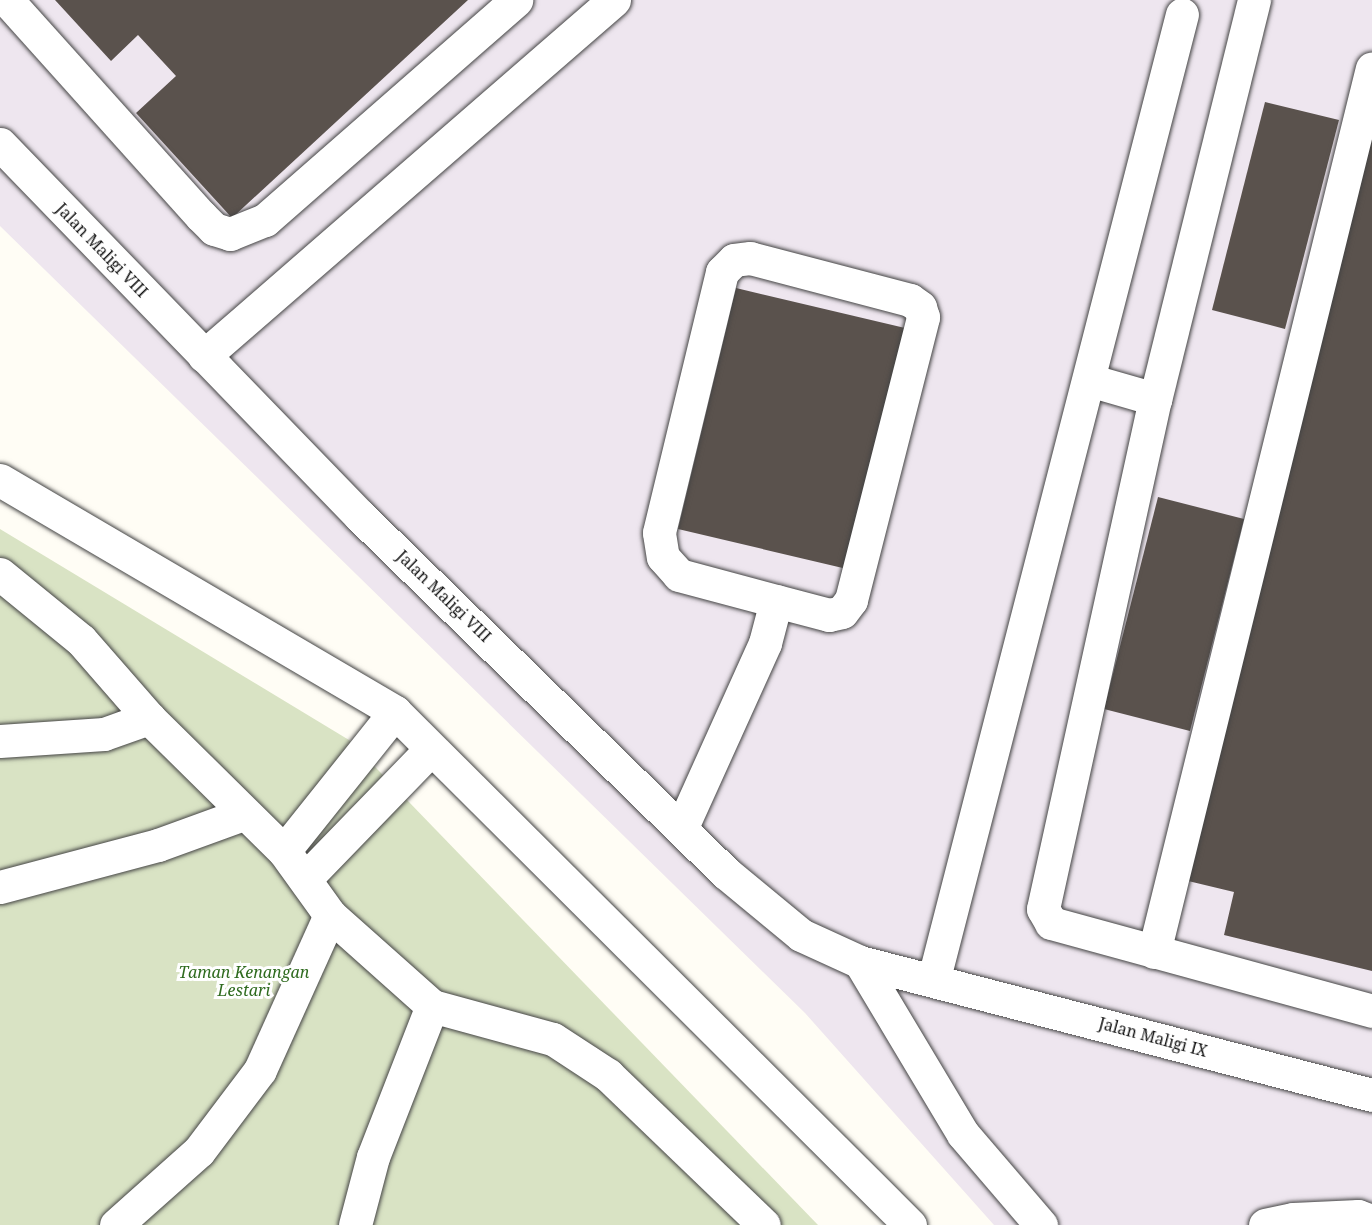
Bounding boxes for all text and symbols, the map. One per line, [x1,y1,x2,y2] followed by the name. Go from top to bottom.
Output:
[52,199,152,301] street label: Jalan Maligi VIII
[393,546,495,646] street label: Jalan Maligi VIII
[179,962,309,1000] park label: Taman Kenangan Lestari
[1097,1013,1209,1061] street label: Jalan Maligi IX

